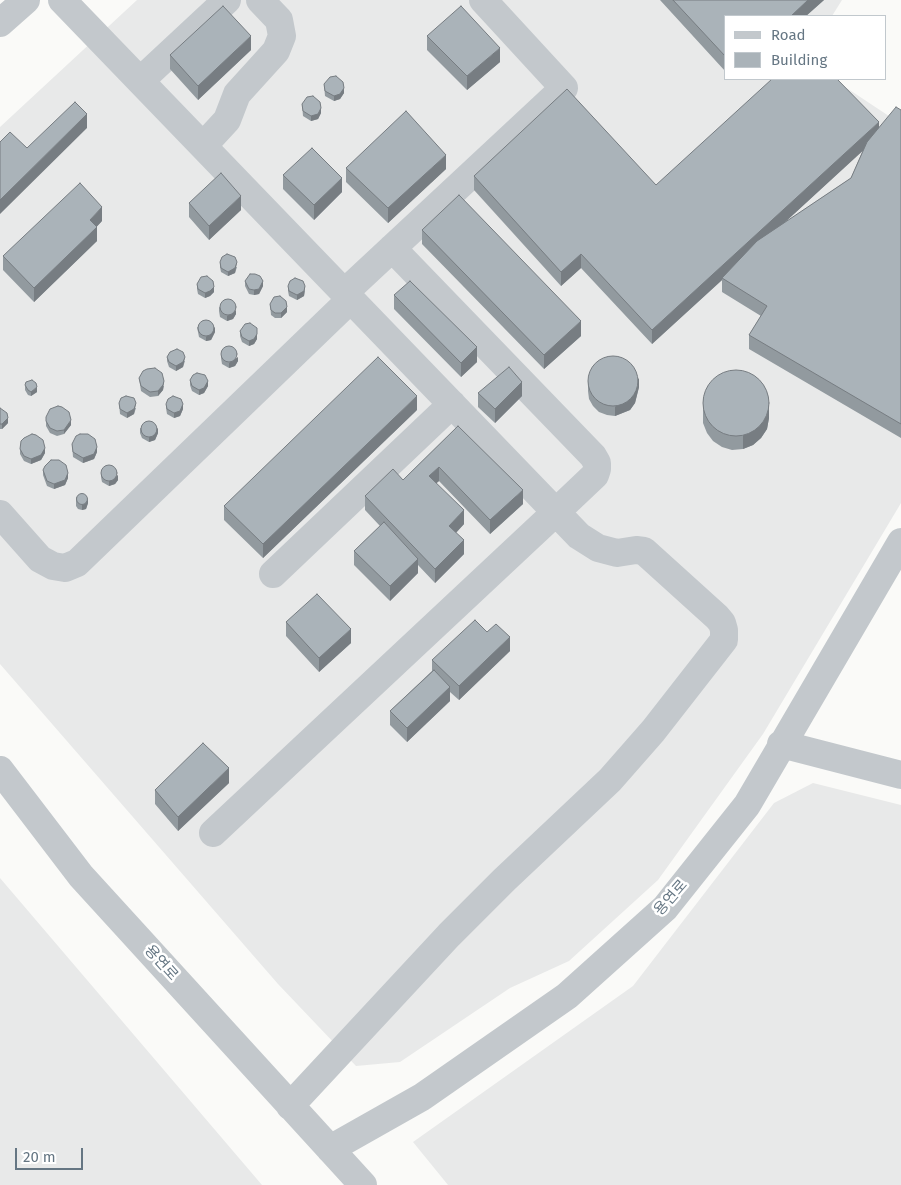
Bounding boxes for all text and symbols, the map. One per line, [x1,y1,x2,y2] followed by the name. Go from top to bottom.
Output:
[724,15,886,80] legend
[771,26,806,44] text: Road
[771,51,827,69] text: Building
[651,876,691,920] street label: 용연로
[140,942,182,984] street label: 용연로
[18,1138,85,1170] scale bar
[23,1148,56,1166] text: 20 m

